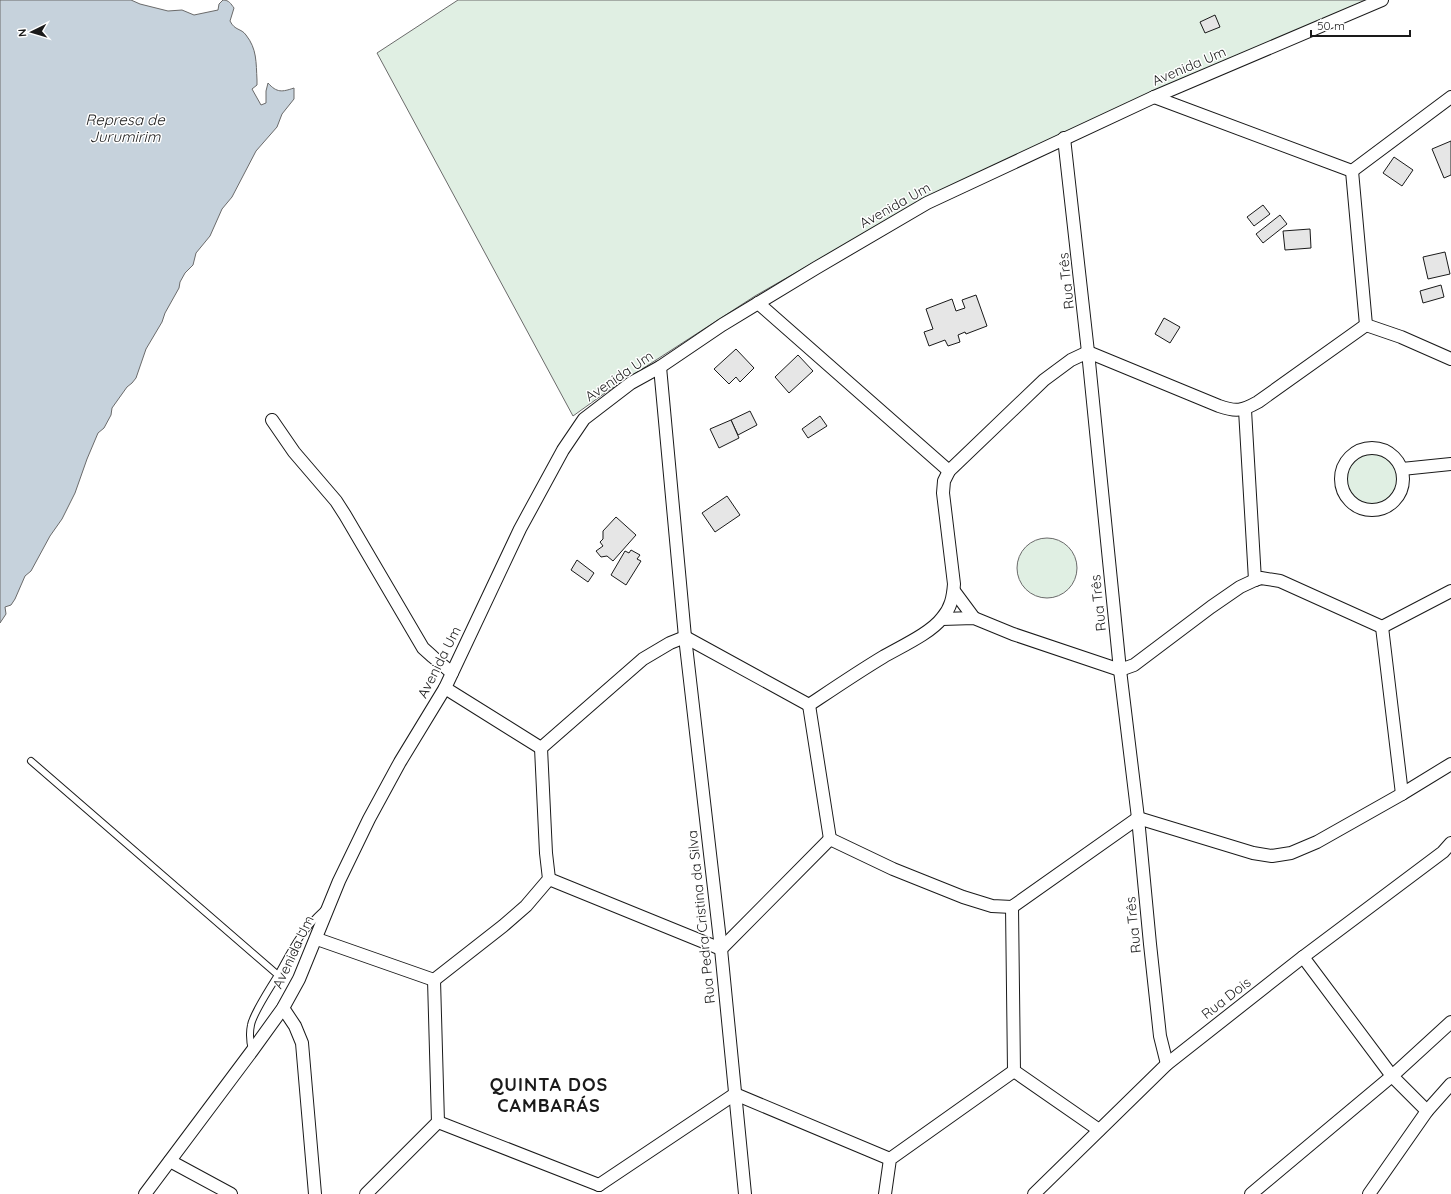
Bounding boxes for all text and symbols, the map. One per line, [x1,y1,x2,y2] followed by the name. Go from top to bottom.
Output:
[12,12,52,52] north arrow
[1311,12,1410,38] scale bar
[1317,18,1345,33] text: 50 m
[15,28,29,38] text: N
[1149,42,1229,90] street label: Avenida Um
[85,110,165,146] water label: Represa de Jurumirim
[856,178,934,232] street label: Avenida Um
[1054,252,1078,310] street label: Rua Três
[581,347,657,405] street label: Avenida Um
[1086,574,1110,632] street label: Rua Três
[413,623,465,701] street label: Avenida Um
[683,829,719,1005] street label: Rua Pedra Cristina da Silva
[1121,896,1145,954] street label: Rua Três
[268,913,318,991] street label: Avenida Um
[1198,973,1254,1023] street label: Rua Dois
[490,1073,608,1117] district label: QUINTA DOS CAMBARÁS

